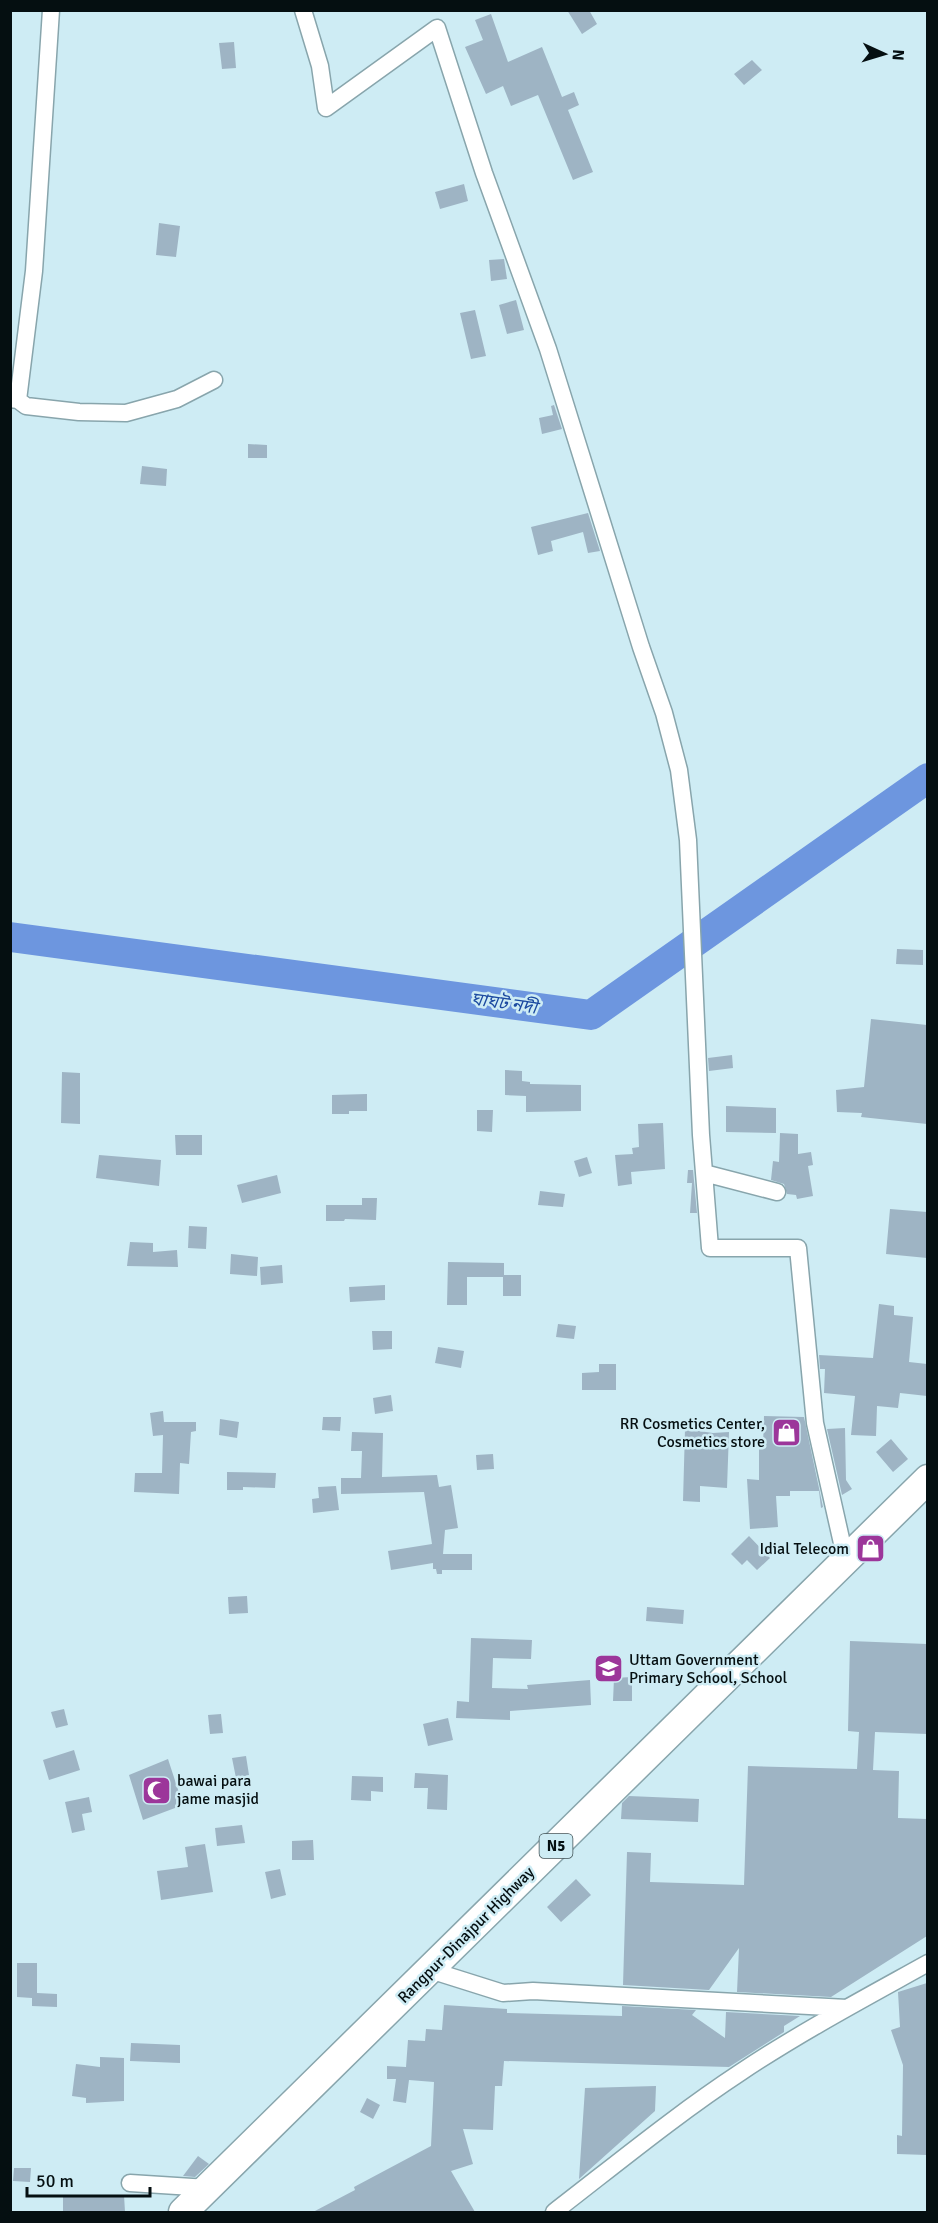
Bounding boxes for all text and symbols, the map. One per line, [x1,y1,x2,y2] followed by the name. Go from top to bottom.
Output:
[854,24,914,84] north arrow
[888,49,908,61] text: N
[470,987,542,1019] water label: ঘাঘট নদী
[620,1414,765,1452] place label: RR Cosmetics Center, Cosmetics store
[770,1417,802,1449] shop icon: RR Cosmetics Center, Cosmetics store
[854,1533,886,1565] shop icon: Idial Telecom
[760,1539,849,1559] place label: Idial Telecom
[629,1650,788,1688] place label: Uttam Government Primary School, School
[592,1653,624,1685] school or university icon: Uttam Government Primary School, School
[177,1771,259,1809] place label: bawai para jame masjid
[140,1774,172,1806] mosque icon: bawai para jame masjid
[540,1834,572,1858] road number: N5
[394,1862,539,2007] street label: Rangpur-Dinajpur Highway
[27,2160,150,2198] scale bar
[36,2170,74,2192] text: 50 m

